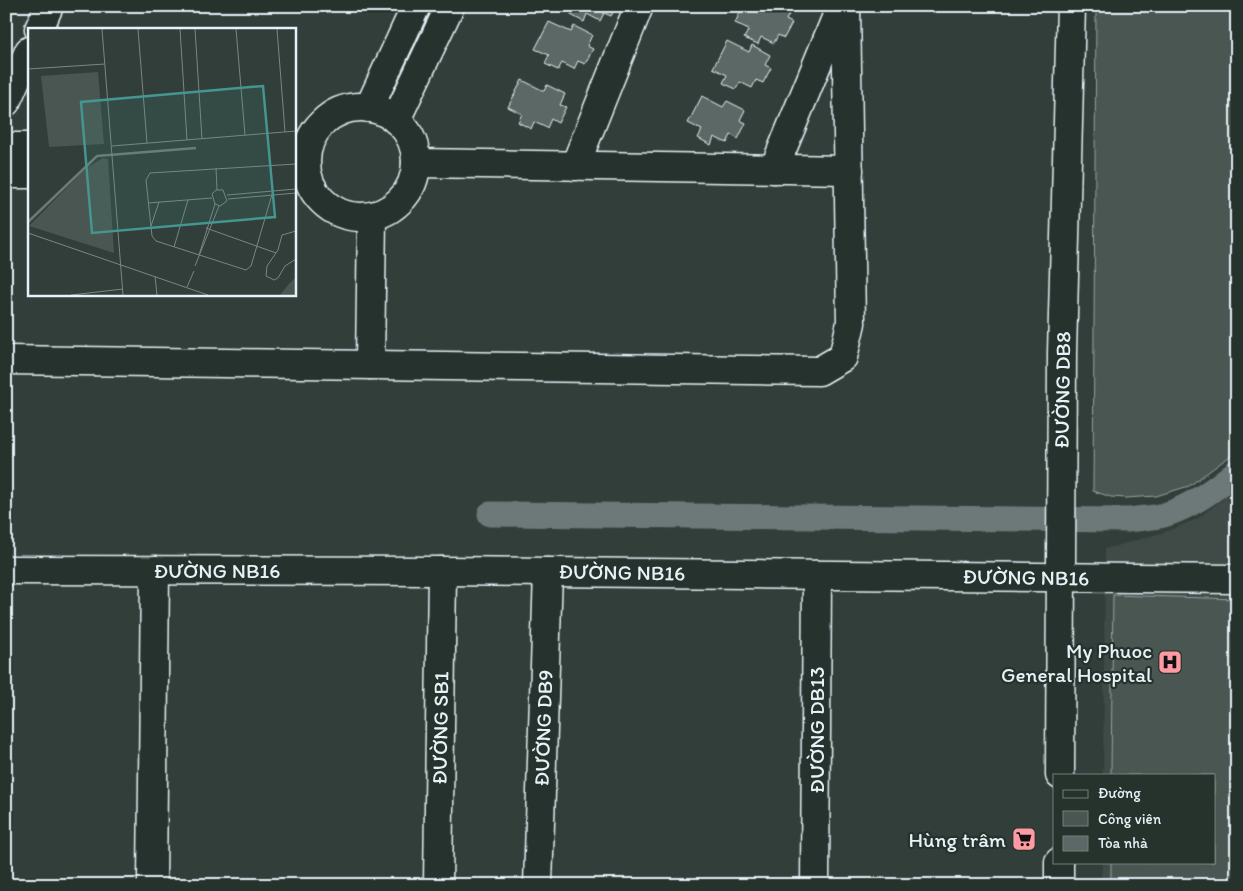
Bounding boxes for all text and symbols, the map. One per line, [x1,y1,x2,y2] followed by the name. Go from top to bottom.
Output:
[28,28,295,295] inset map
[1048,331,1076,449] street label: ĐƯỜNG DB8
[154,558,280,583] street label: ĐƯỜNG NB16
[558,558,686,586] street label: ĐƯỜNG NB16
[962,563,1090,591] street label: ĐƯỜNG NB16
[1001,638,1152,687] place label: My Phuoc General Hospital
[1157,649,1183,675] hospital icon: My Phuoc General Hospital
[804,667,829,793] street label: ĐƯỜNG DB13
[528,669,558,787] street label: ĐƯỜNG DB9
[427,671,453,785] street label: ĐƯỜNG SB1
[1053,774,1216,864] legend
[1098,784,1141,802] text: Đường
[1098,810,1162,828] text: Công viên
[1011,826,1037,852] supermarket icon: Hùng trâm
[909,827,1006,852] place label: Hùng trâm
[1098,834,1148,852] text: Tòa nhà

